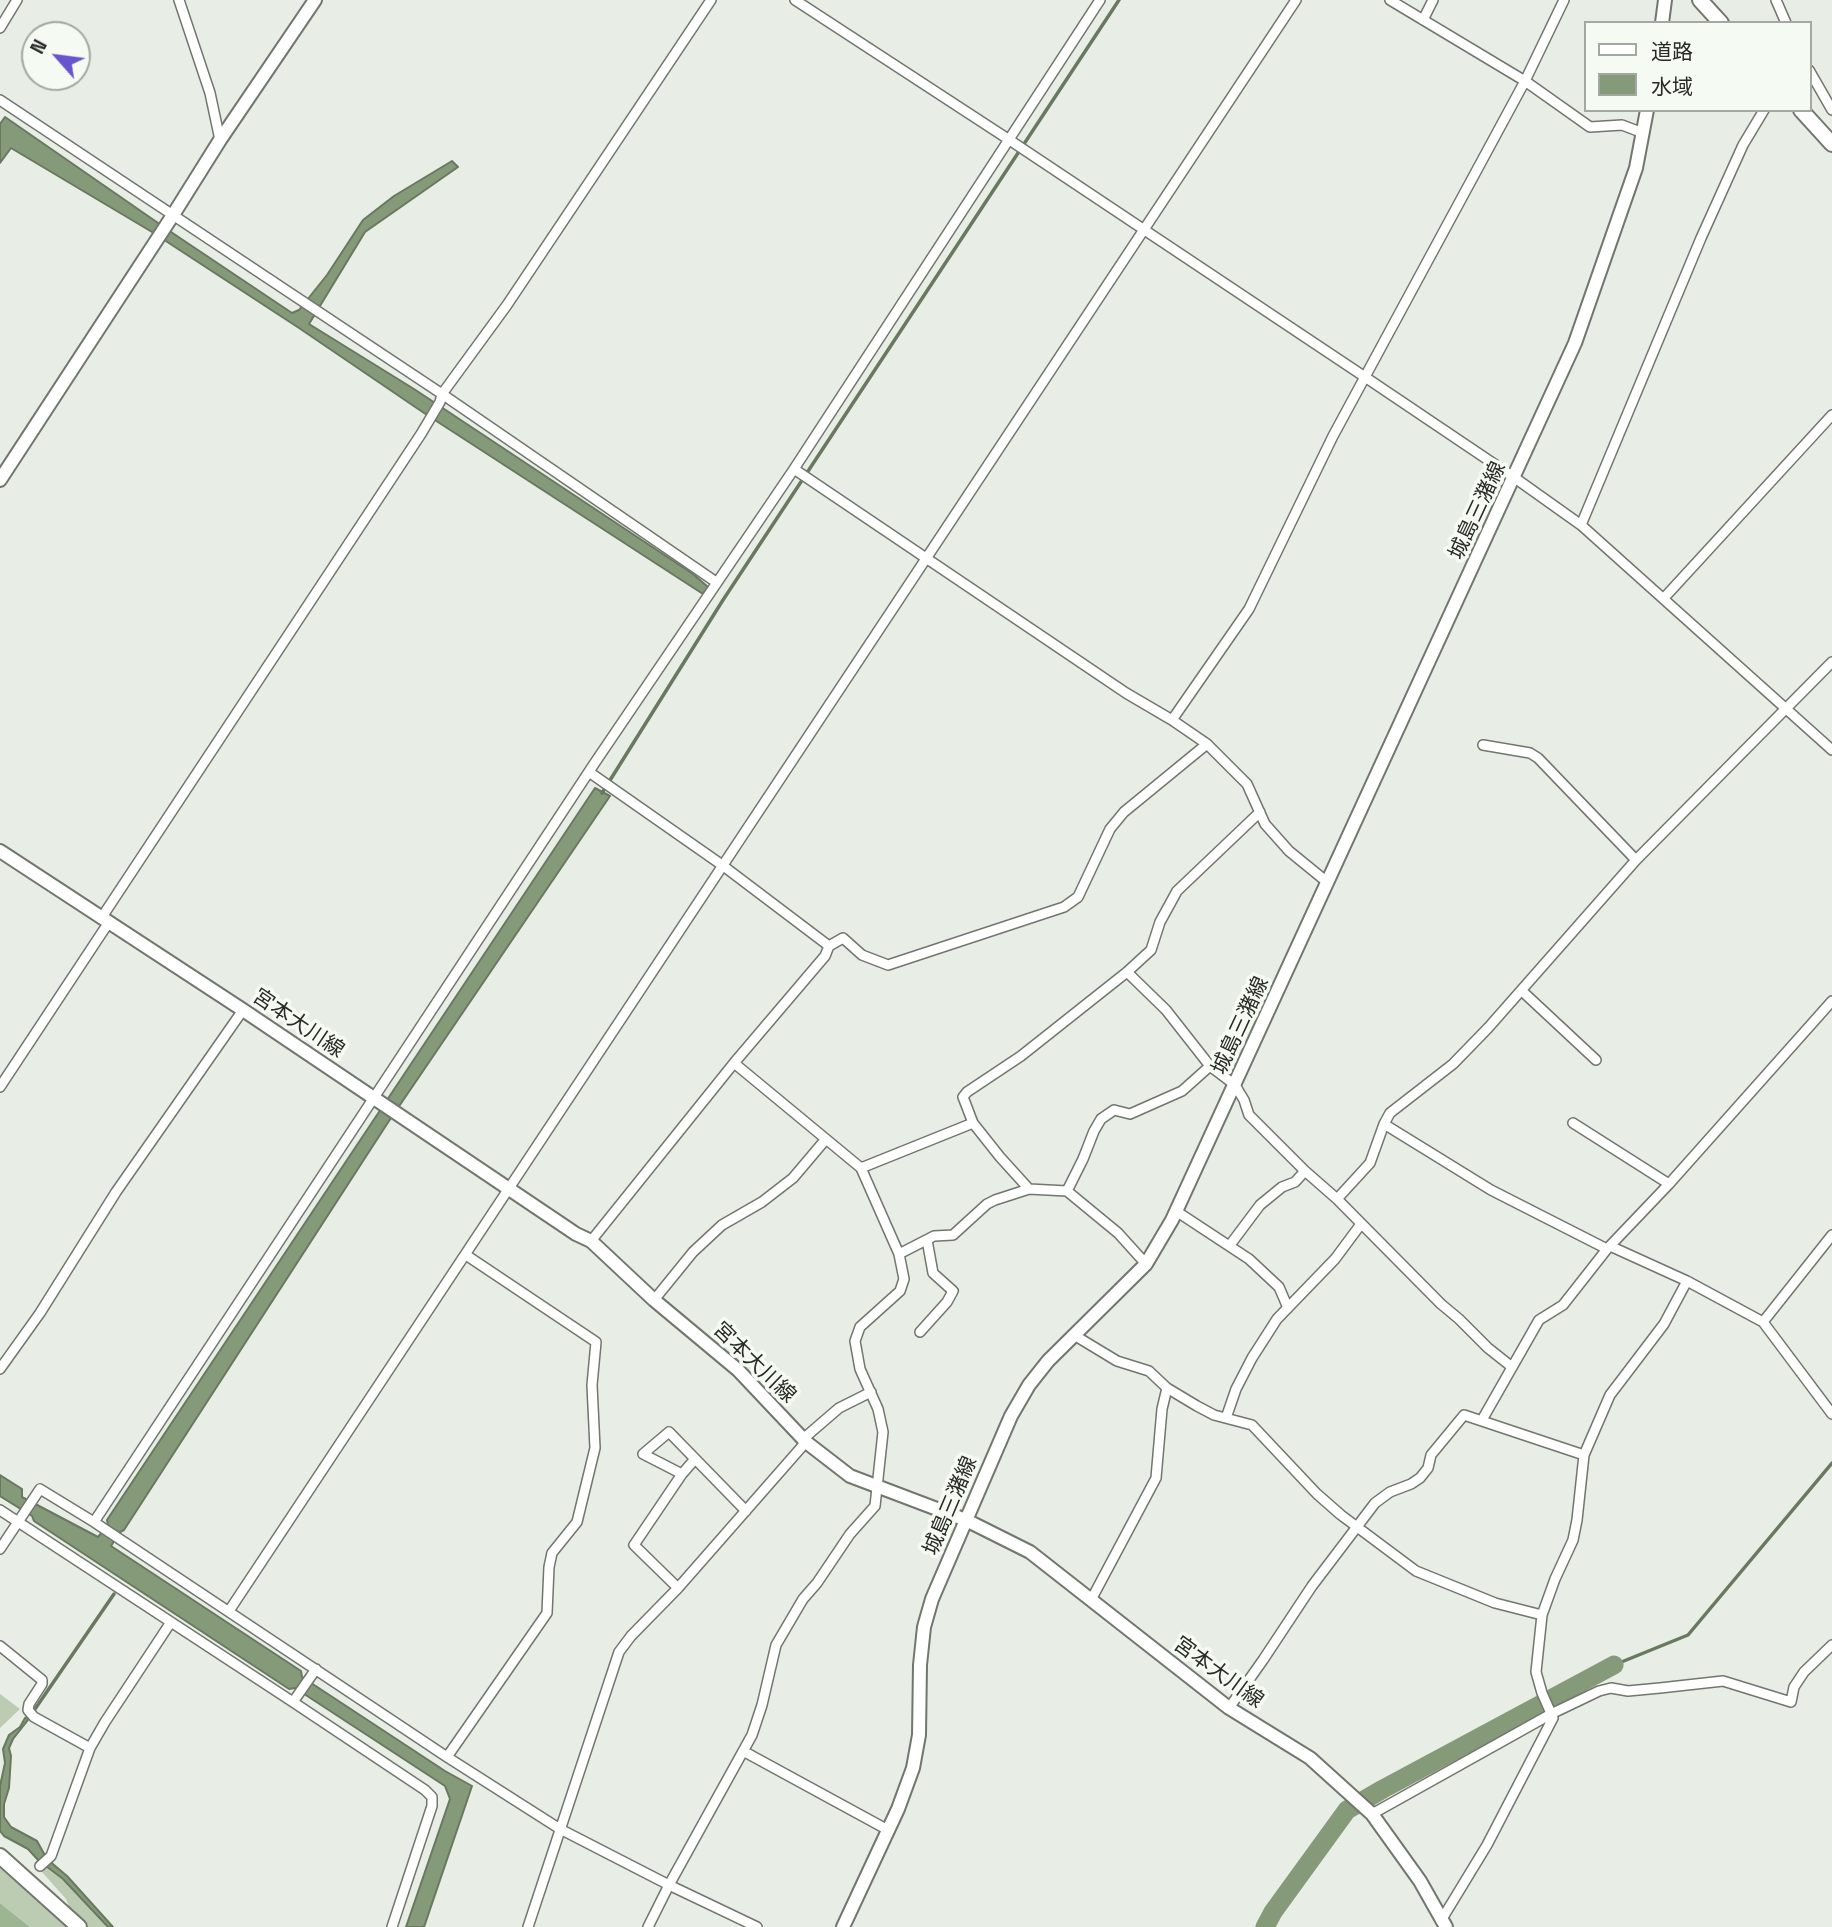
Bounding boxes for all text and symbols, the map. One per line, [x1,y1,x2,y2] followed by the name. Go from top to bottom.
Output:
[21,21,91,91] north arrow
[1584,21,1811,112] legend
[25,35,53,58] text: N
[1651,38,1693,65] text: 道路
[1651,73,1693,100] text: 水域
[1444,458,1512,564] street label: 城島三潴線
[1207,973,1275,1079] street label: 城島三潴線
[247,984,349,1064] street label: 宮本大川線
[707,1317,801,1409] street label: 宮本大川線
[919,1453,983,1559] street label: 城島三潴線
[1168,1632,1268,1714] street label: 宮本大川線

